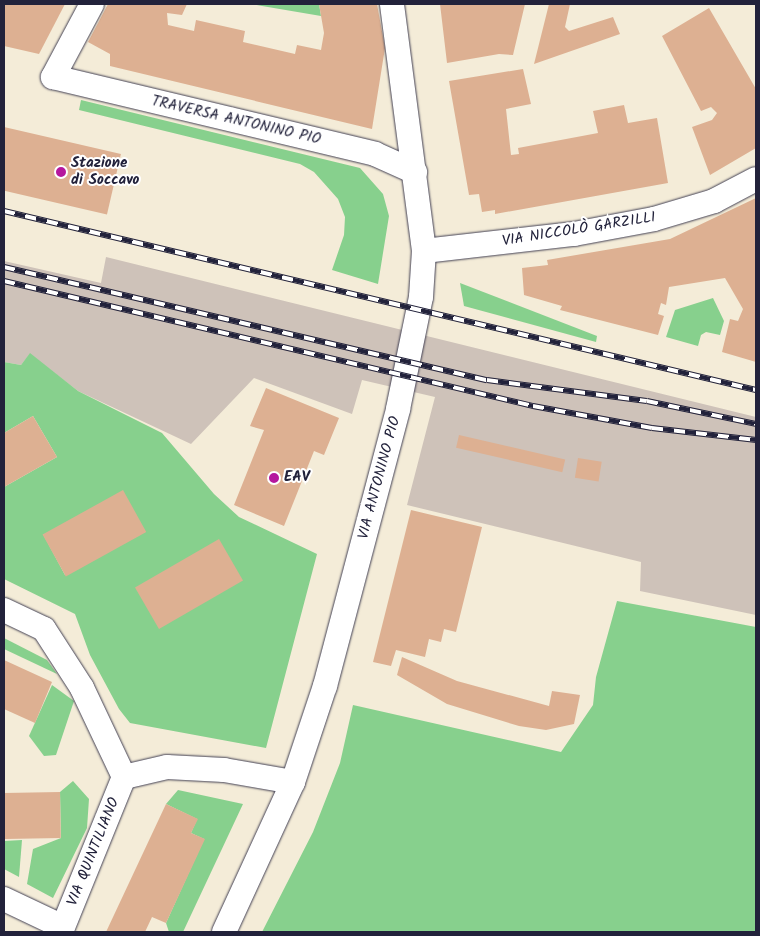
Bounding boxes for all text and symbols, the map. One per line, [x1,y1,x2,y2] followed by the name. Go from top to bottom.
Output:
[150,93,322,149] street label: TRAVERSA ANTONINO PIO
[71,154,139,189] place label: Stazione di Soccavo
[55,166,67,178] marker: Stazione di Soccavo
[501,209,657,251] street label: VIA NICCOLÒ GARZILLI
[355,415,405,541] street label: VIA ANTONINO PIO
[284,469,310,487] place label: EAV
[268,472,280,484] marker: EAV
[64,795,124,909] street label: VIA QUINTILIANO

